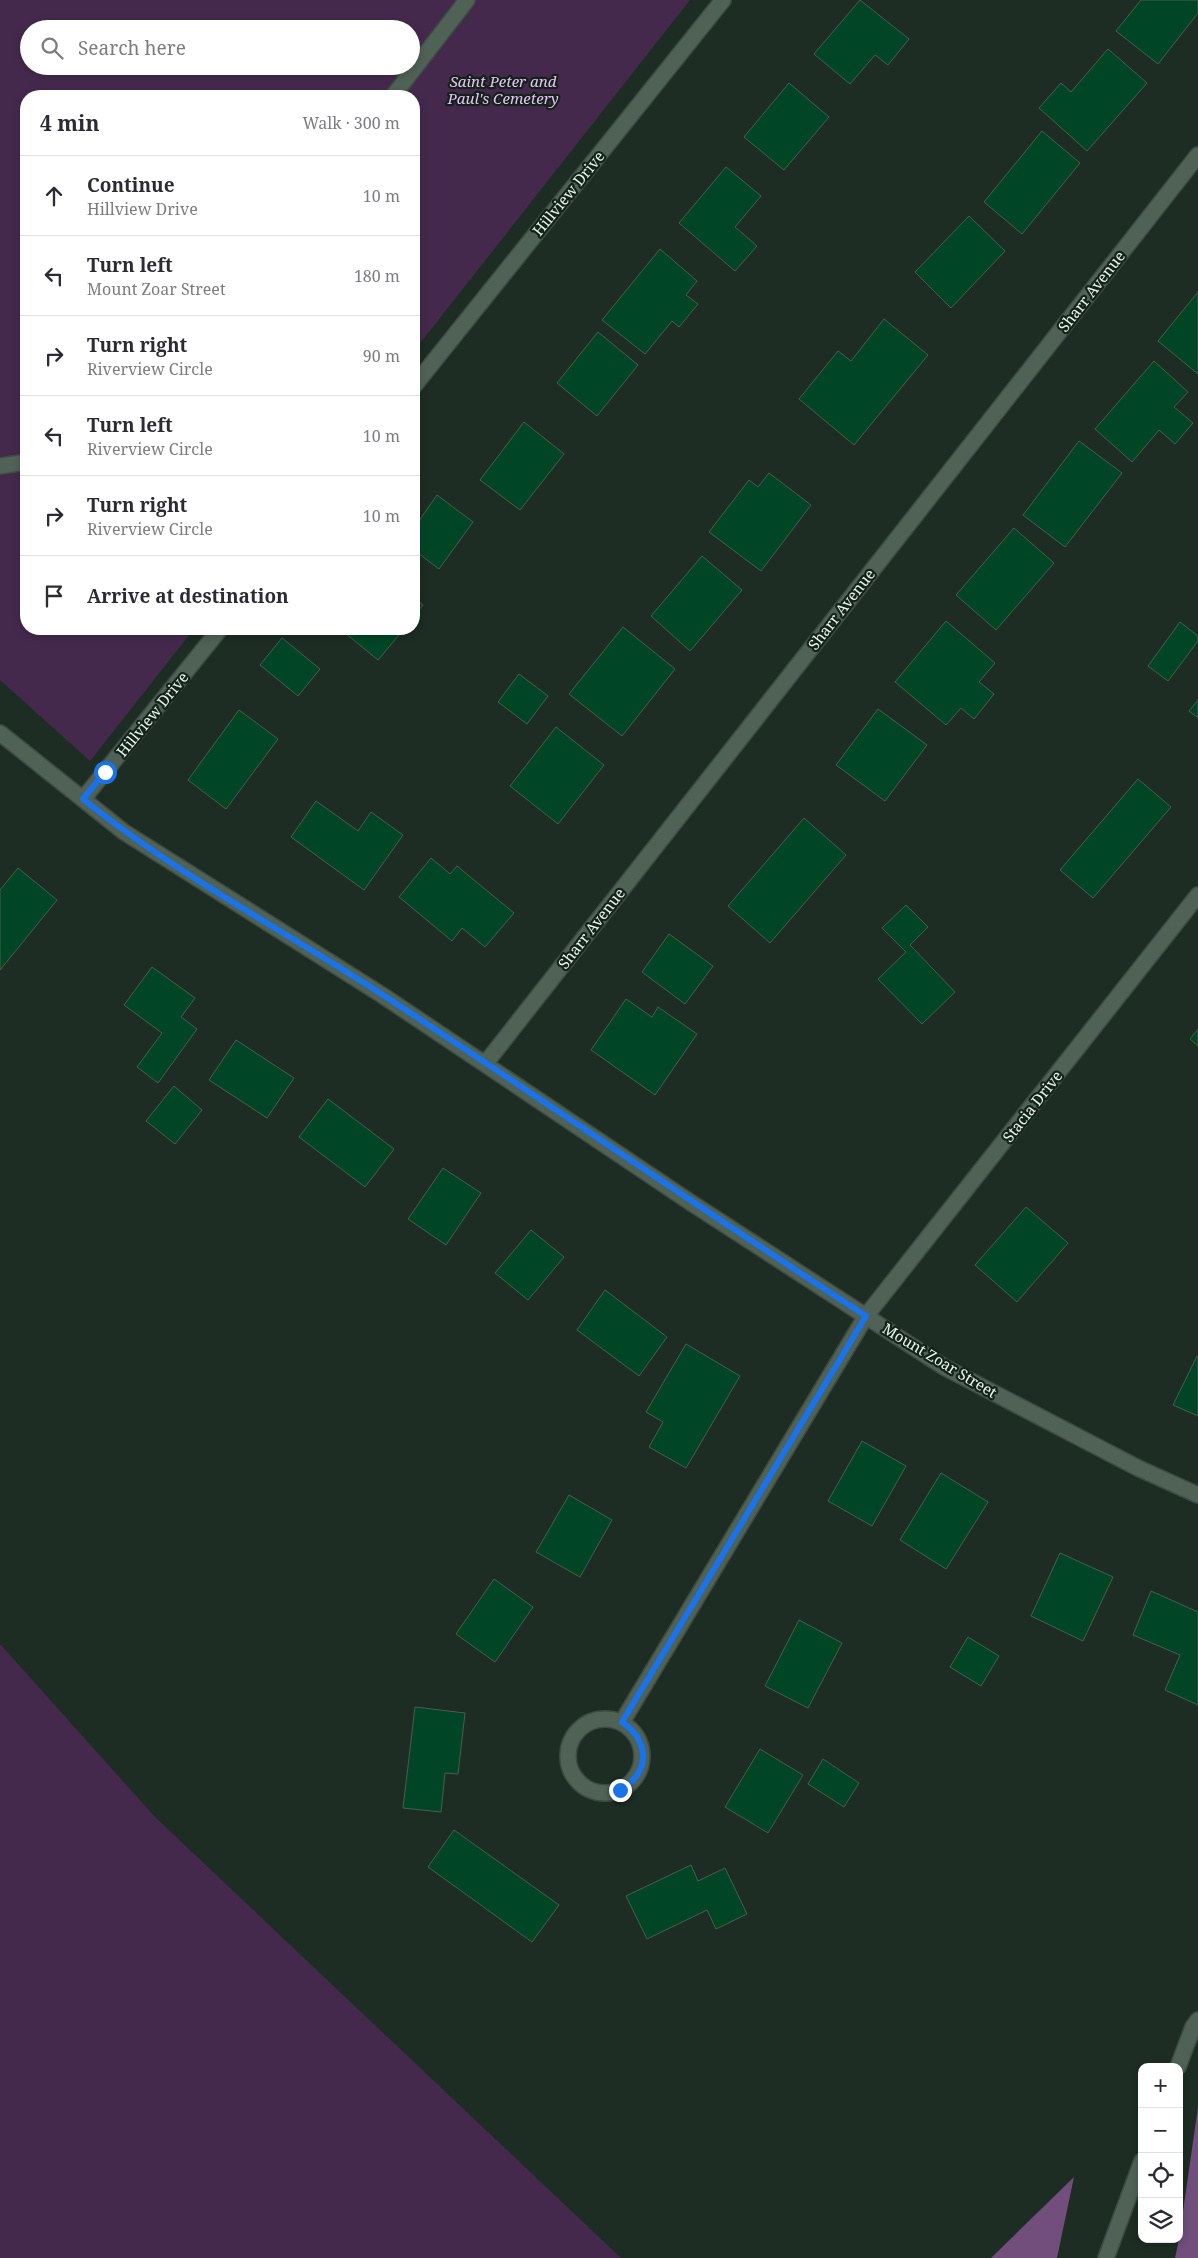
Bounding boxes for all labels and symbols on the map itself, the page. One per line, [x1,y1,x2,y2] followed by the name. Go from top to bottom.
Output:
[446,71,559,108] park label: Saint Peter and Paul's Cemetery
[528,146,608,240] street label: Hillview Drive
[1053,246,1129,336] street label: Sharr Avenue
[803,564,879,654] street label: Sharr Avenue
[112,667,192,761] street label: Hillview Drive
[94,761,117,784] route start
[553,883,629,973] street label: Sharr Avenue
[998,1066,1066,1146] street label: Stacia Drive
[879,1318,1001,1402] street label: Mount Zoar Street
[609,1779,632,1802] route end

